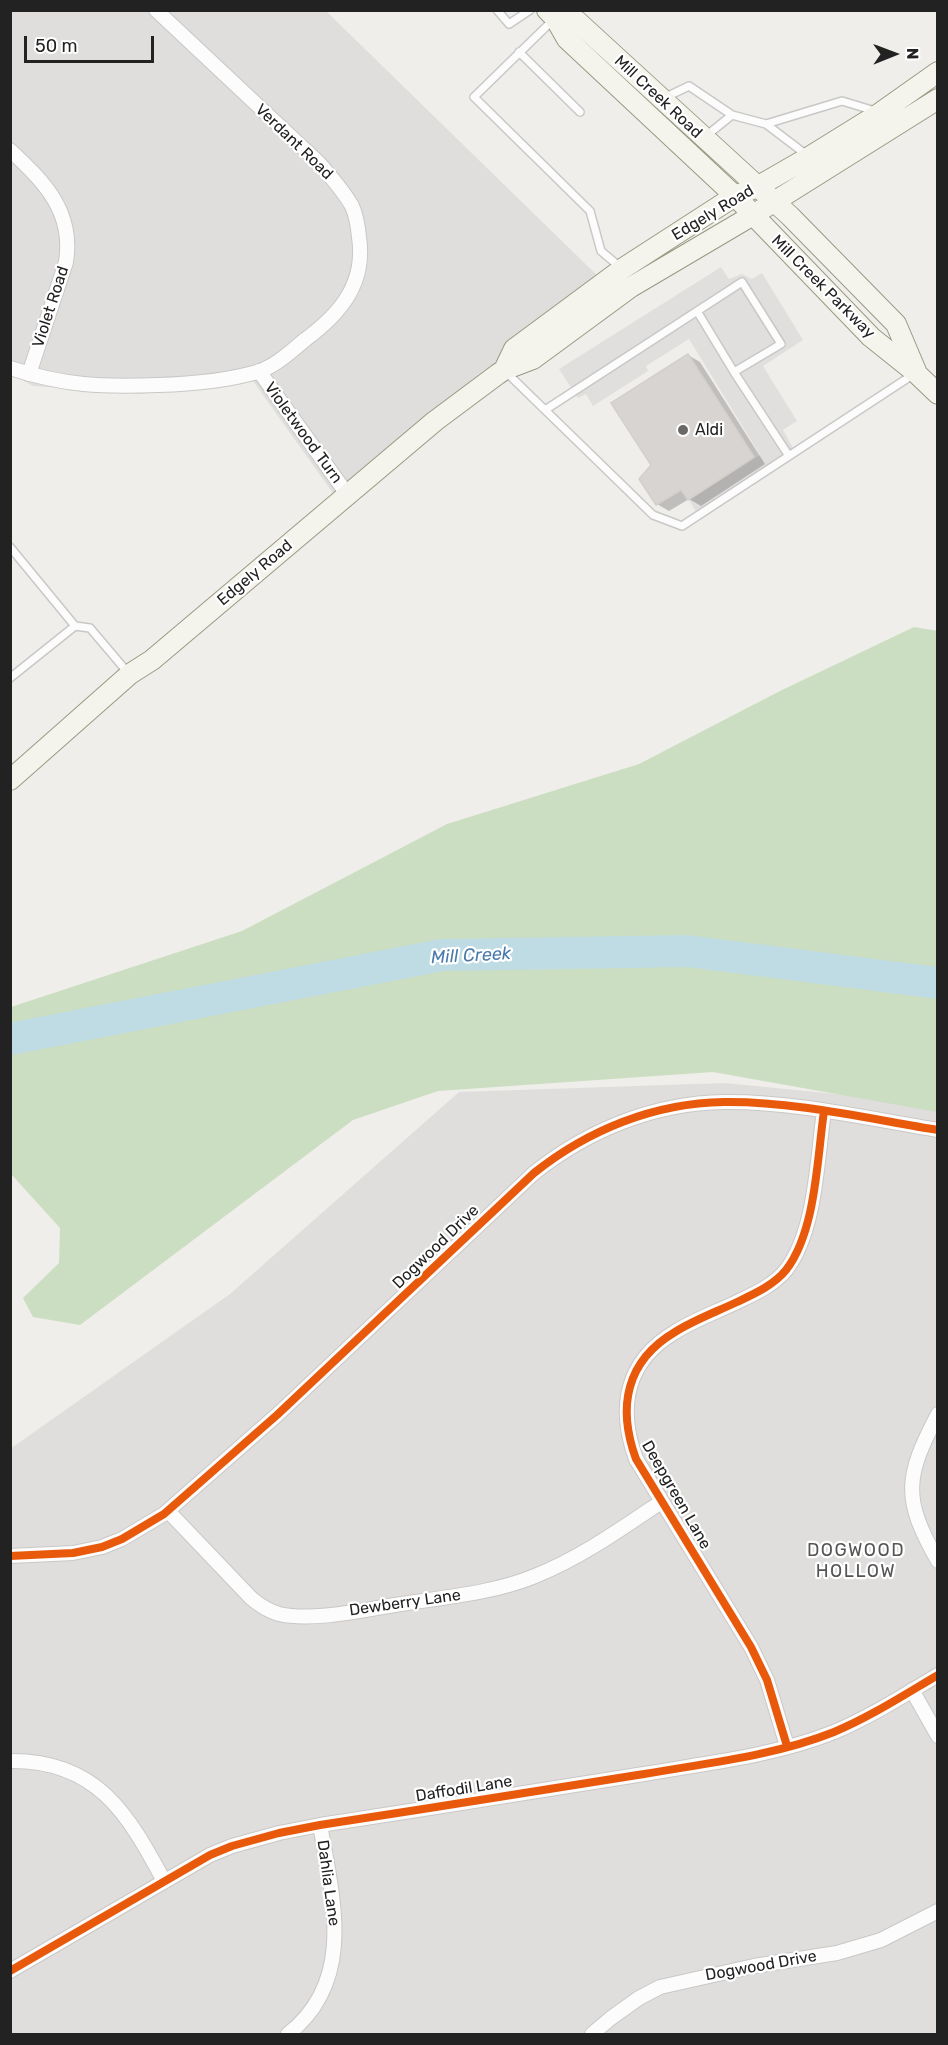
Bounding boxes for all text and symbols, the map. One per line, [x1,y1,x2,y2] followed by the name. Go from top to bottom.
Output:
[27,24,158,62] scale bar
[864,24,924,84] north arrow
[35,35,78,57] text: 50 m
[903,48,922,60] text: N
[610,51,706,143] street label: Mill Creek Road
[251,100,337,184] street label: Verdant Road
[669,181,757,245] street label: Edgely Road
[767,231,879,343] street label: Mill Creek Parkway
[29,264,73,350] street label: Violet Road
[260,379,346,487] street label: Violetwood Turn
[695,420,723,440] place label: Aldi
[676,423,690,437] marker: Aldi
[214,536,296,610] street label: Edgely Road
[430,943,512,969] water label: Mill Creek
[389,1201,483,1293] street label: Dogwood Drive
[637,1437,715,1553] street label: Deepgreen Lane
[807,1540,905,1582] district label: DOGWOOD HOLLOW
[348,1586,462,1620] street label: Dewberry Lane
[414,1772,514,1806] street label: Daffodil Lane
[312,1839,344,1927] street label: Dahlia Lane
[704,1947,818,1985] street label: Dogwood Drive

